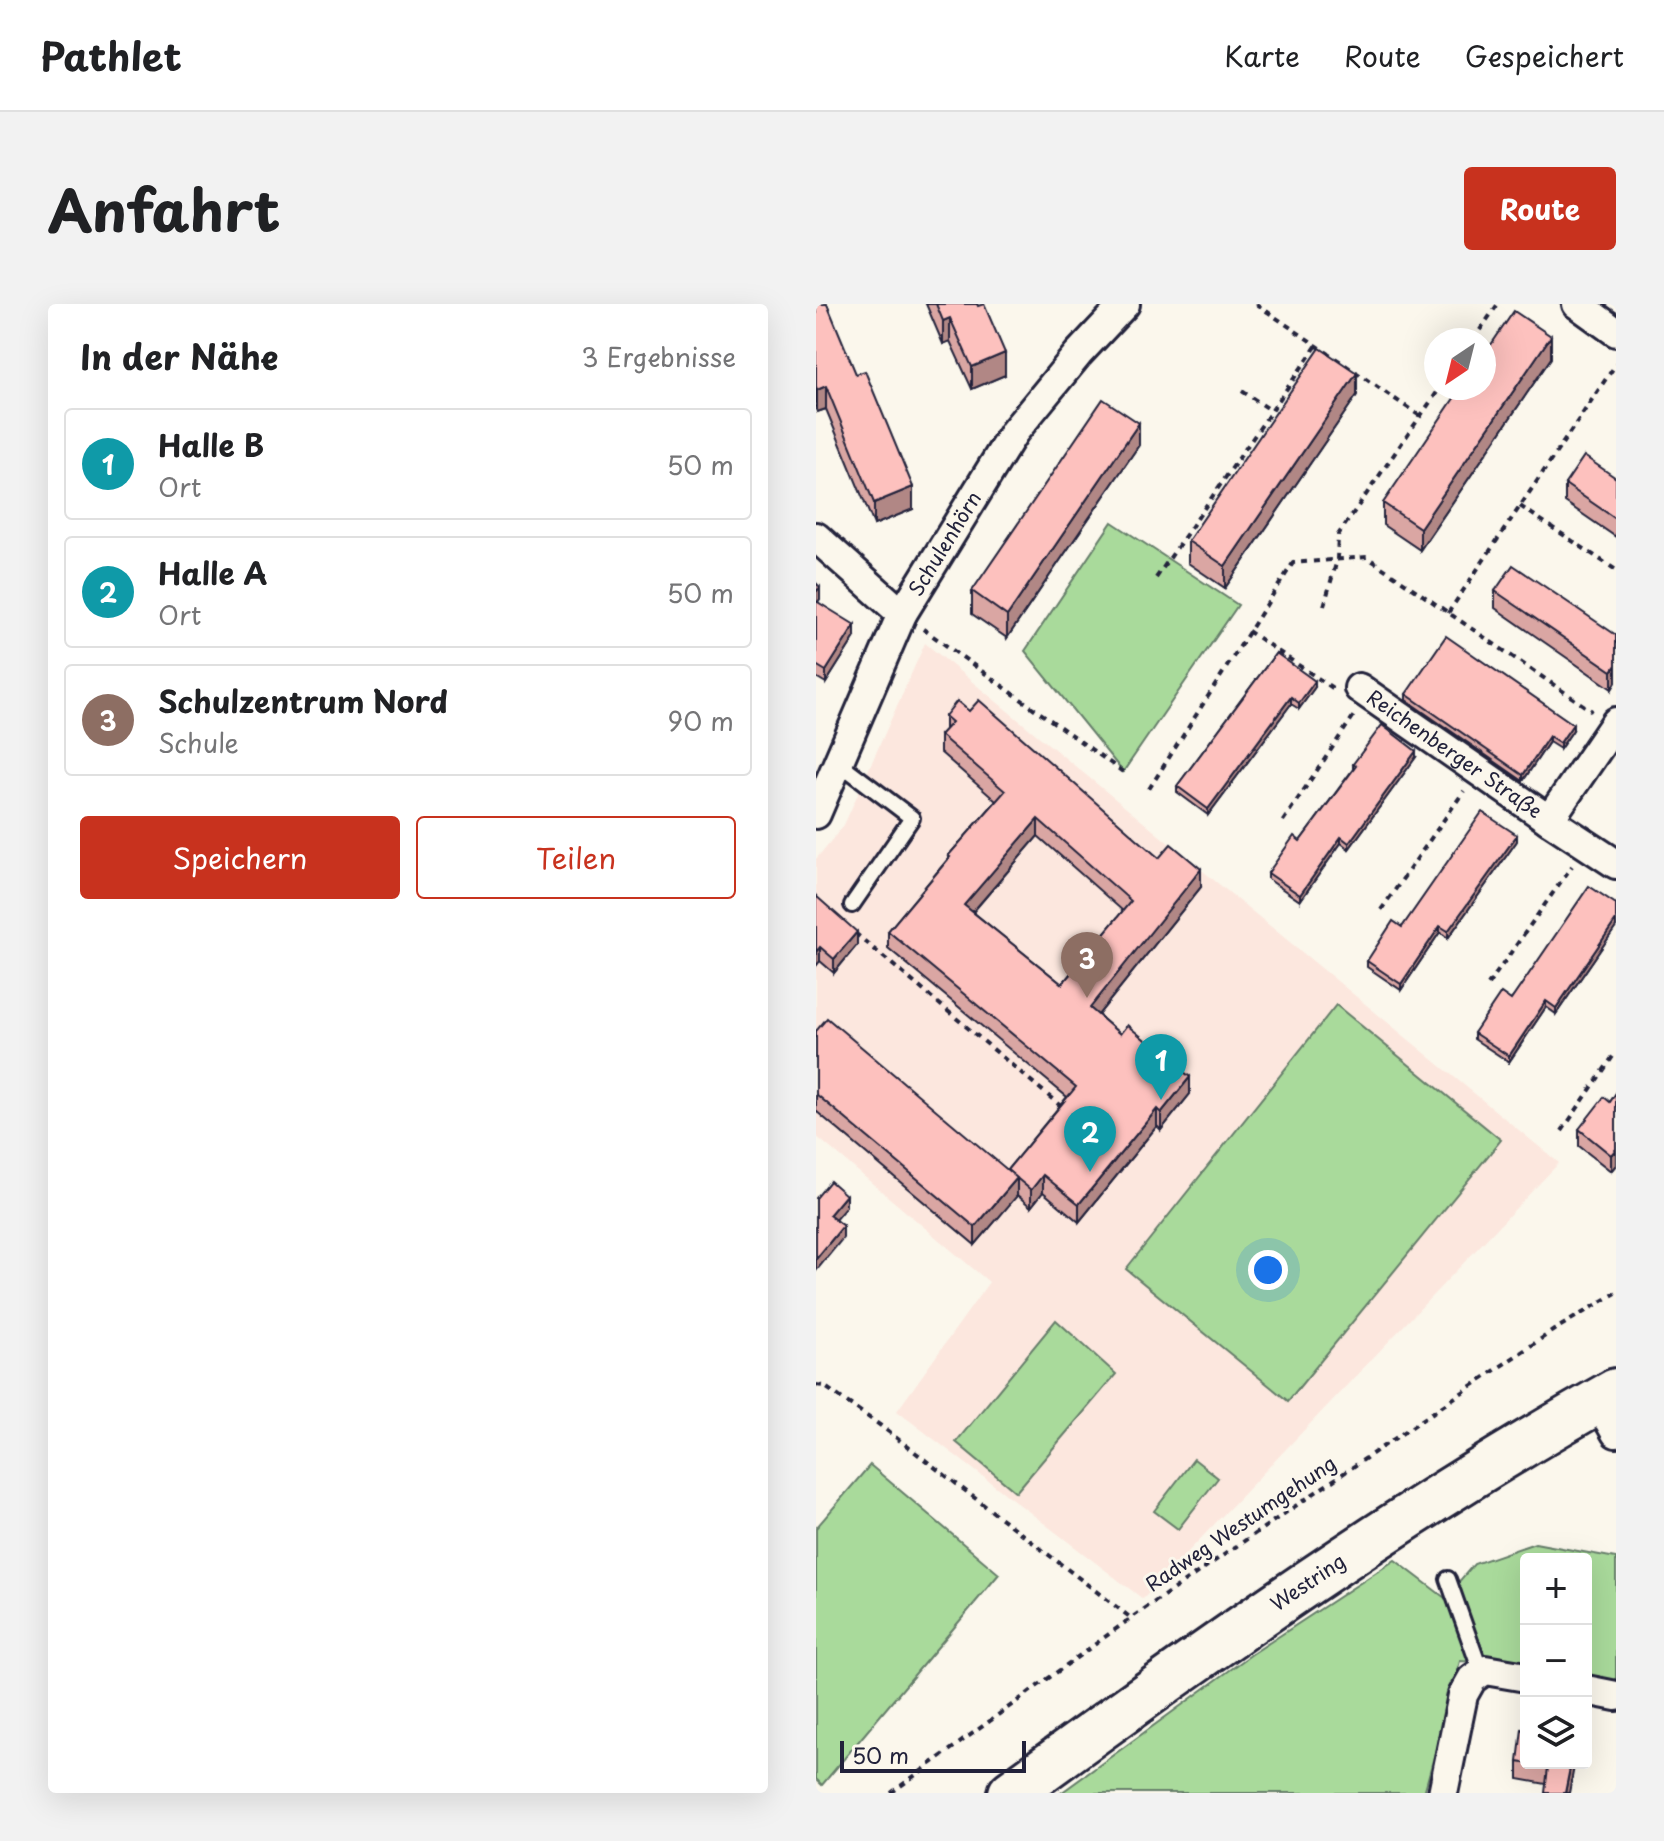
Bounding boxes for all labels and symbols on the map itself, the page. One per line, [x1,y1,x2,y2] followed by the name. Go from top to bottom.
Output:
[1424,328,1496,400] north arrow
[900,485,988,602] street label: Schulenhörn
[1361,682,1549,825] street label: Reichenberger Straße
[1061,932,1113,998] pin: 3
[1135,1034,1187,1100] pin: 1
[1064,1106,1116,1172] pin: 2
[1248,1250,1288,1290] your location
[1139,1448,1342,1598] street label: Radweg Westumgehung
[1264,1546,1351,1618] street label: Westring
[840,1737,1026,1773] scale bar

